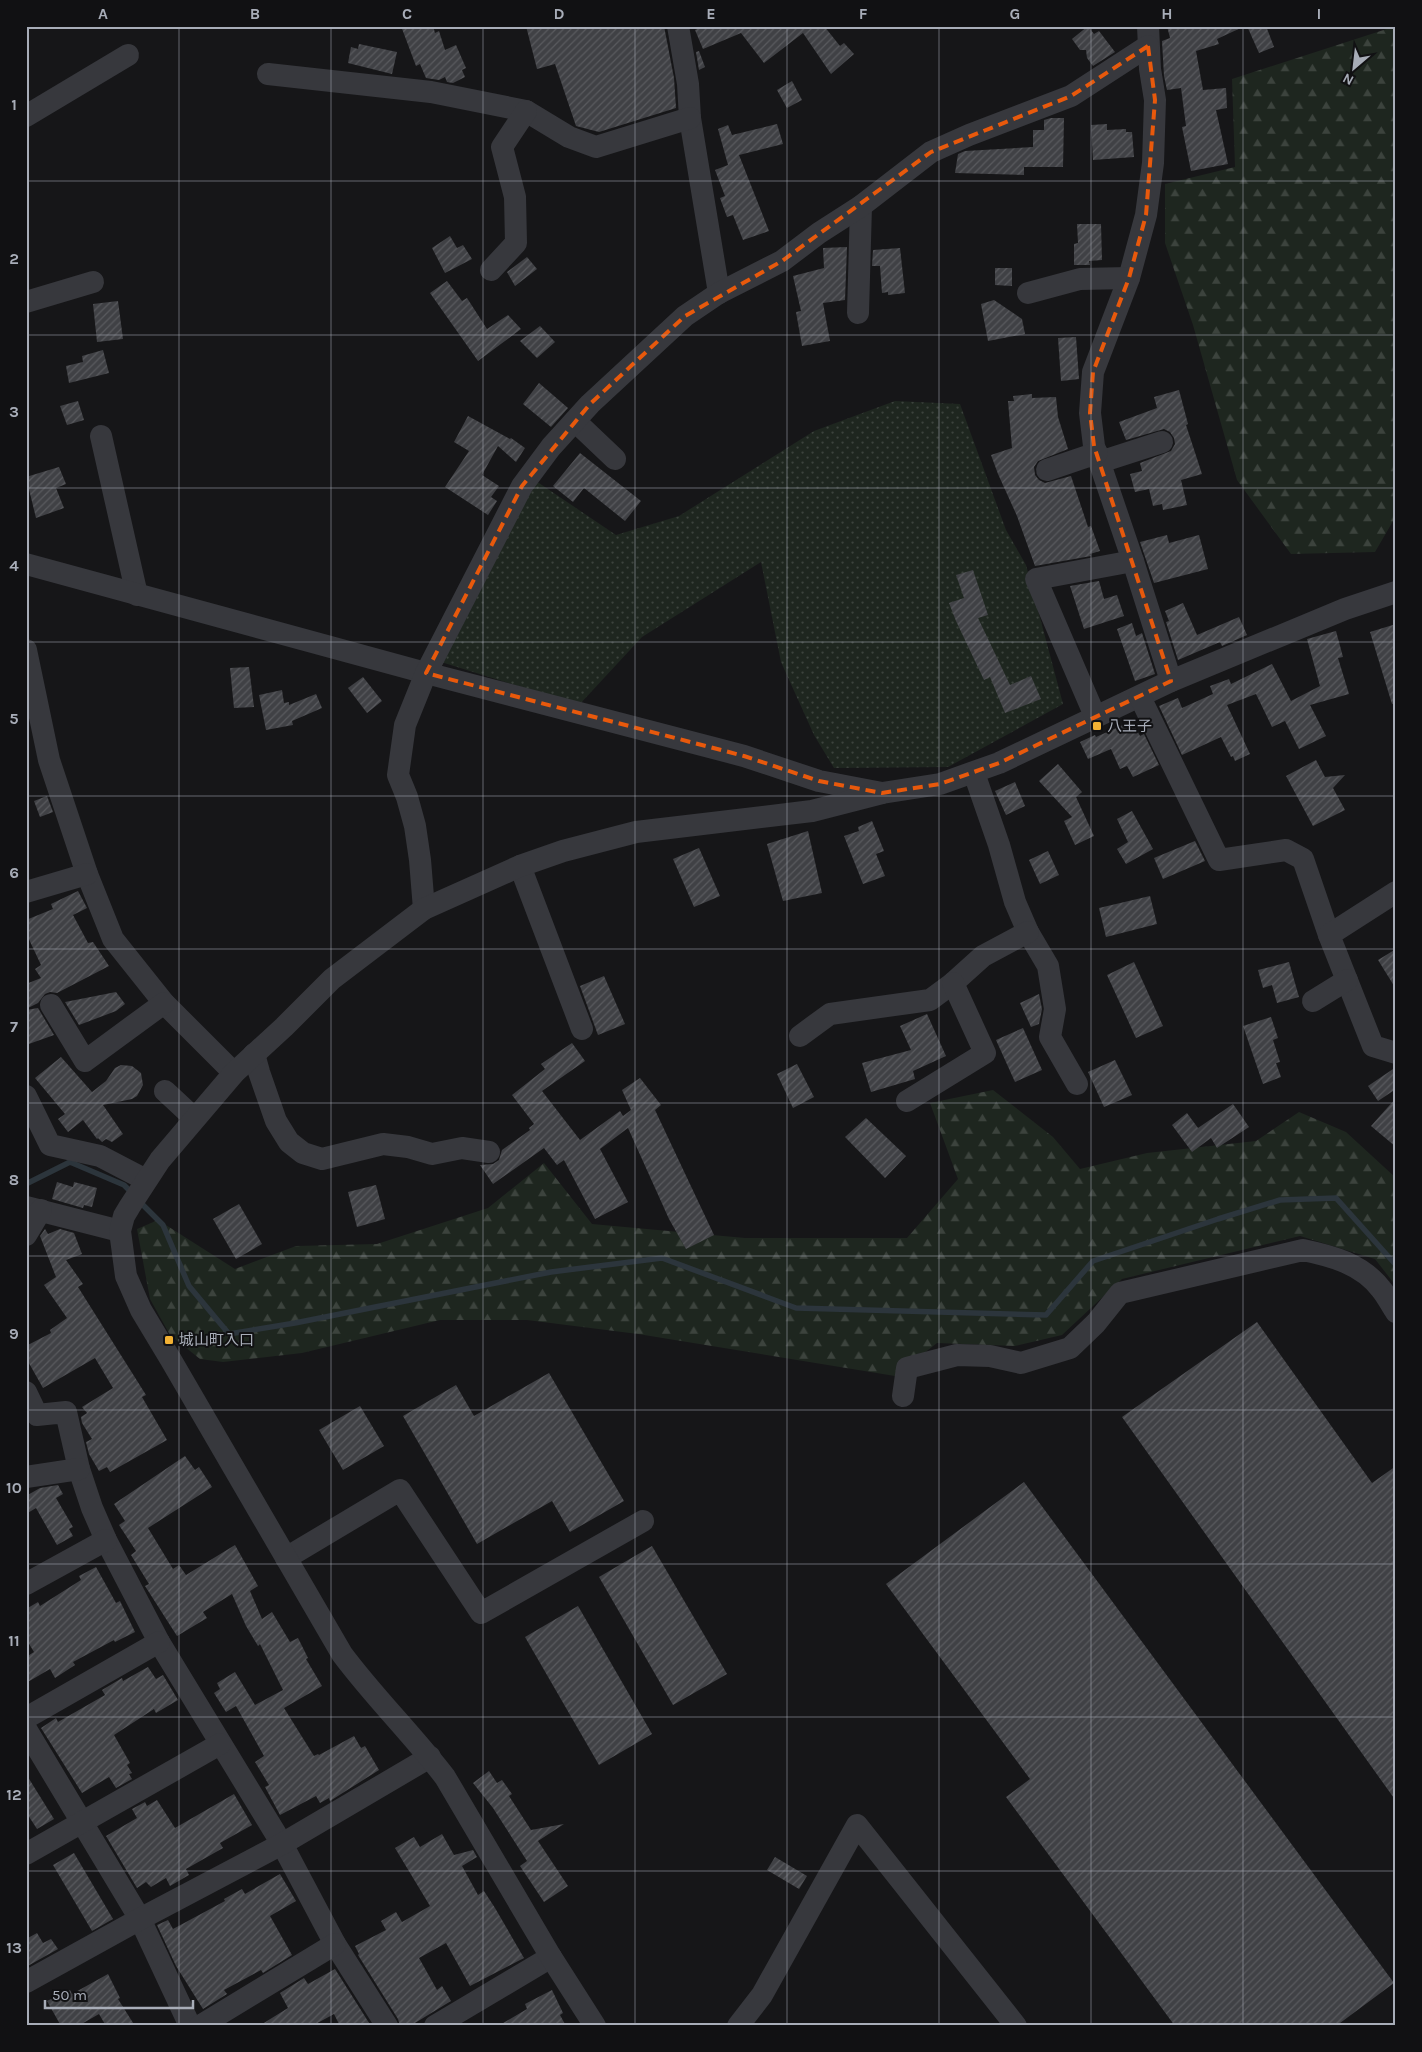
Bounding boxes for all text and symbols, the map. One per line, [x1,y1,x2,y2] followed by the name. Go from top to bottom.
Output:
[98,4,108,23] text: A
[250,4,260,23] text: B
[402,4,412,23] text: C
[554,4,565,23] text: D
[706,4,716,23] text: E
[859,4,868,23] text: F
[1010,4,1020,23] text: G
[1161,4,1173,23] text: H
[1317,4,1321,23] text: I
[1330,42,1380,92] north arrow
[1340,69,1357,89] text: N
[11,95,17,114] text: 1
[9,249,19,268] text: 2
[9,402,19,421] text: 3
[9,556,19,575] text: 4
[9,709,19,728] text: 5
[1107,717,1152,735] place label: 八王子
[1091,720,1103,732] marker: 八王子
[9,863,19,882] text: 6
[10,1017,18,1036] text: 7
[9,1170,19,1189] text: 8
[9,1324,19,1343] text: 9
[179,1331,254,1349] place label: 城山町入口
[163,1334,175,1346] marker: 城山町入口
[6,1478,22,1497] text: 10
[8,1631,20,1650] text: 11
[6,1785,22,1804] text: 12
[6,1938,22,1957] text: 13
[45,1977,192,2009] scale bar
[52,1986,87,2004] text: 50 m

